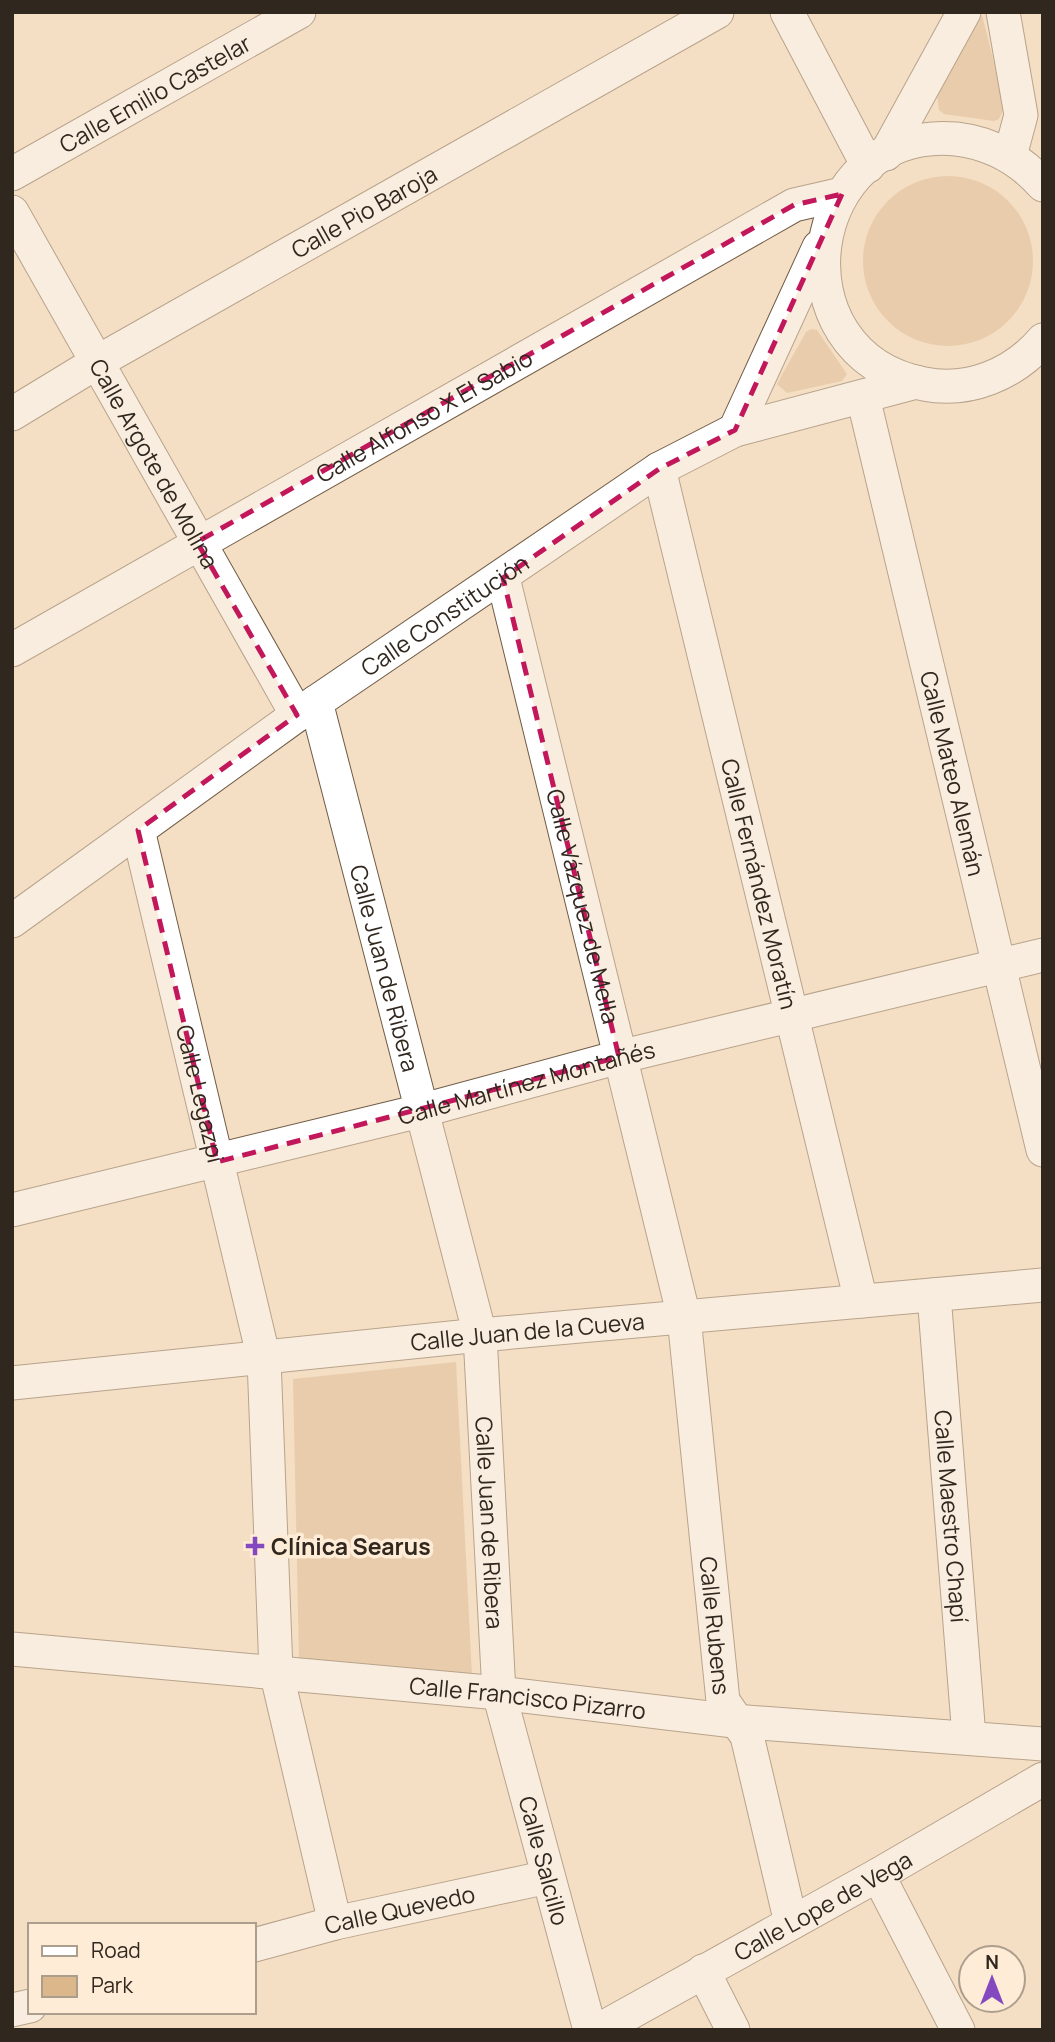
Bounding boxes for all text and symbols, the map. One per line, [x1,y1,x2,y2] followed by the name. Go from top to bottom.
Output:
[53,27,256,160] street label: Calle Emilio Castelar
[285,158,443,265] street label: Calle Pio Baroja
[310,341,538,490] street label: Calle Alfonso X El Sabio
[82,353,227,574] street label: Calle Argote de Molina
[354,546,535,683] street label: Calle Constitución
[913,668,993,879] street label: Calle Mateo Alemán
[714,755,806,1013] street label: Calle Fernández Moratín
[539,786,628,1027] street label: Calle Vázquez de Mella
[343,861,427,1075] street label: Calle Juan de Ribera
[169,1021,233,1166] street label: Calle Legazpi
[395,1033,658,1132] street label: Calle Martínez Montañés
[409,1304,646,1358] street label: Calle Juan de la Cueva
[927,1409,976,1624] street label: Calle Maestro Chapí
[468,1416,512,1630] street label: Calle Juan de Ribera
[271,1530,431,1562] place label: Clínica Searus
[245,1536,265,1556] marker: Clínica Searus
[692,1555,738,1696] street label: Calle Rubens
[408,1669,648,1726] street label: Calle Francisco Pizarro
[512,1792,577,1929] street label: Calle Salcillo
[728,1843,918,1968] street label: Calle Lope de Vega
[321,1877,478,1941] street label: Calle Quevedo
[28,1923,256,2014] legend
[91,1936,141,1964] text: Road
[957,1944,1027,2014] north arrow
[985,1949,999,1975] text: N
[91,1971,133,1999] text: Park

